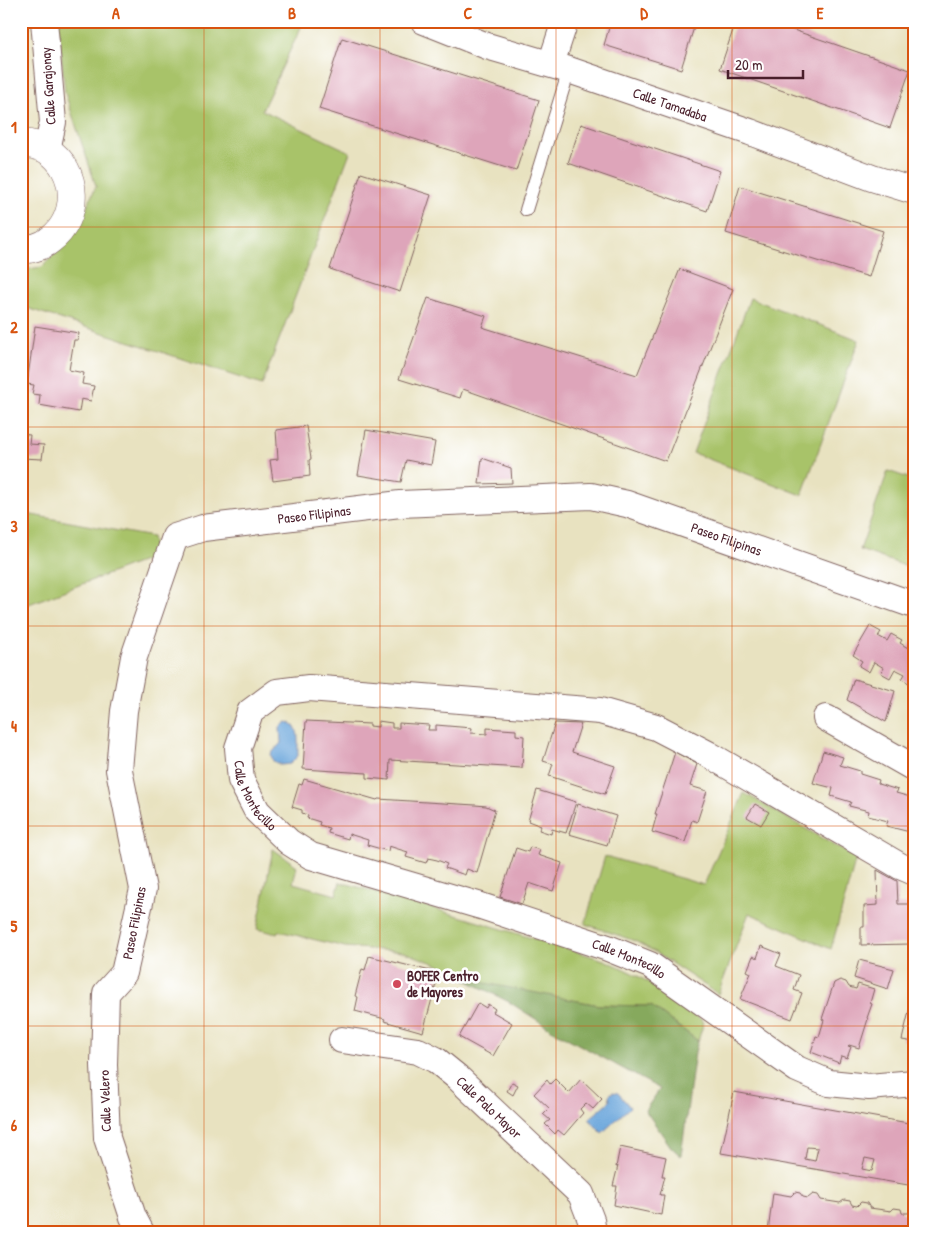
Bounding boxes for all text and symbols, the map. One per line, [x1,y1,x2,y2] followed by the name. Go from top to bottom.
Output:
[112,2,120,24] text: A
[288,2,296,24] text: B
[464,2,473,24] text: C
[640,2,648,24] text: D
[816,2,824,24] text: E
[35,46,61,125] street label: Calle Garajonay
[728,48,802,80] scale bar
[735,54,762,75] text: 20 m
[630,83,710,126] street label: Calle Tamadaba
[11,116,17,138] text: 1
[10,316,18,338] text: 2
[276,500,352,528] street label: Paseo Filipinas
[10,515,18,537] text: 3
[689,517,765,560] street label: Paseo Filipinas
[11,715,17,737] text: 4
[230,759,282,835] street label: Calle Montecillo
[117,885,151,961] street label: Paseo Filipinas
[11,915,18,937] text: 5
[590,933,670,983] street label: Calle Montecillo
[407,966,479,1003] place label: BOFER Centro de Mayores
[391,978,403,990] marker: BOFER Centro de Mayores
[94,1069,115,1132] street label: Calle Velero
[452,1071,527,1143] street label: Calle Palo Mayor
[11,1114,18,1136] text: 6

